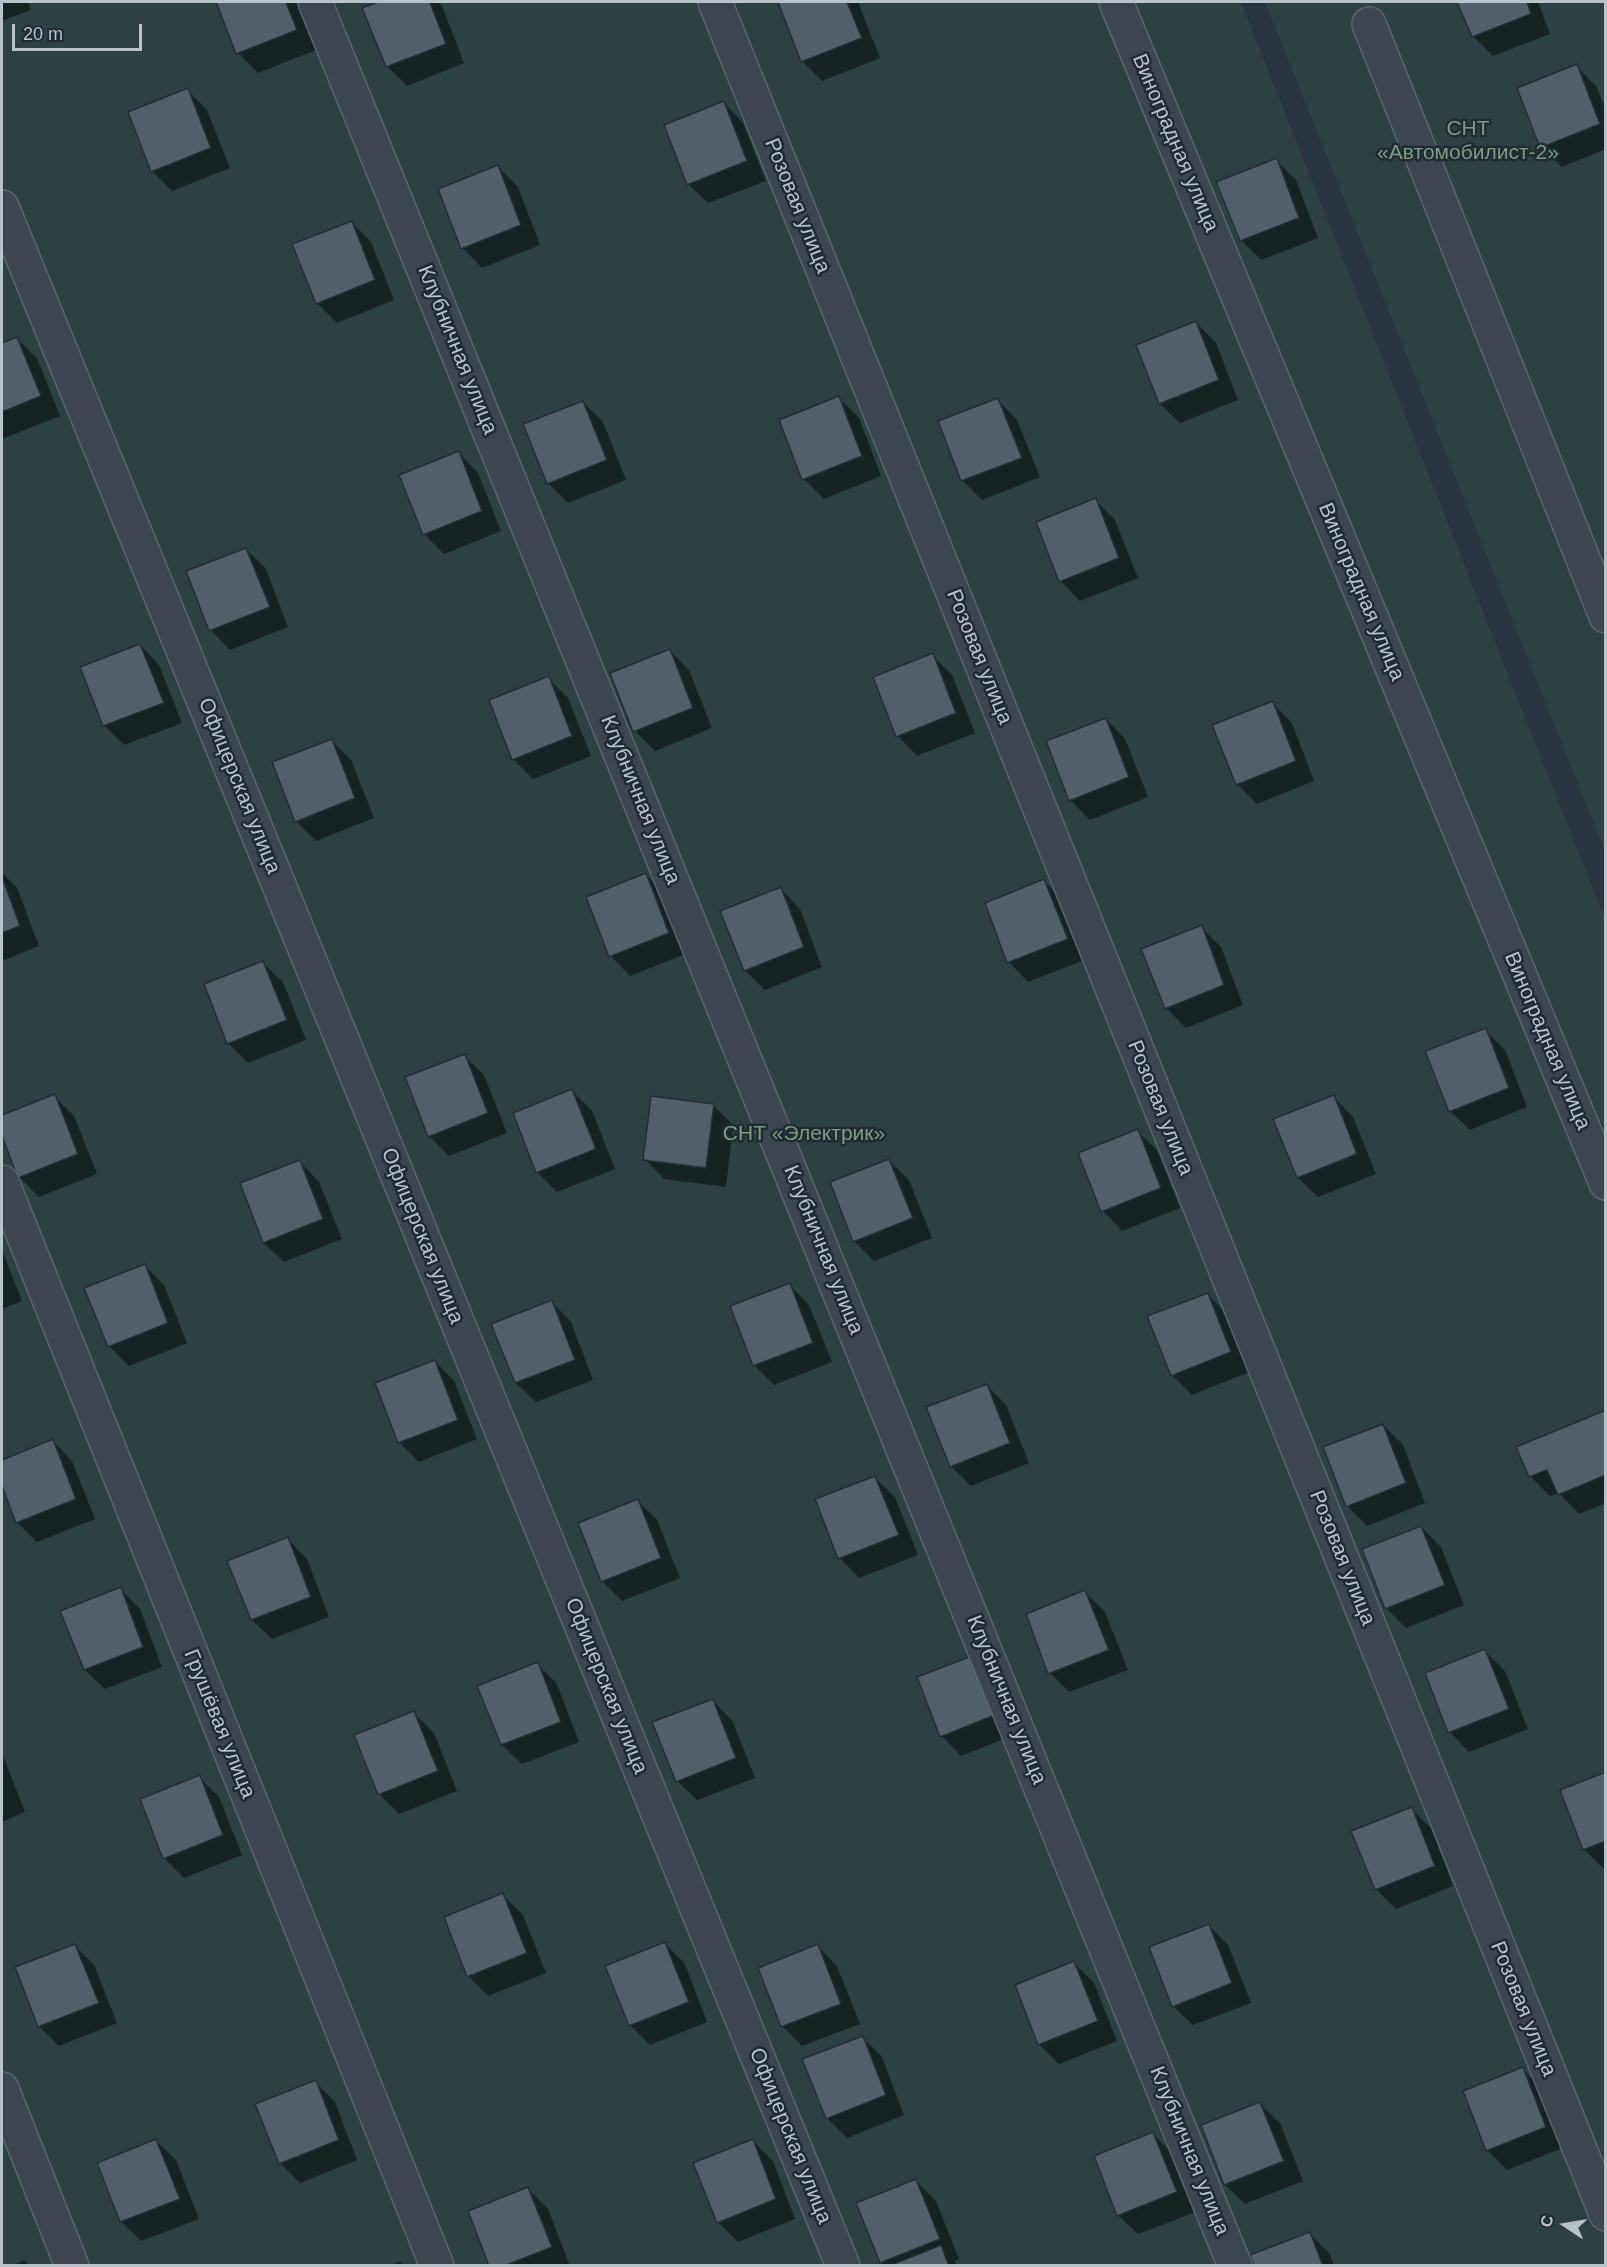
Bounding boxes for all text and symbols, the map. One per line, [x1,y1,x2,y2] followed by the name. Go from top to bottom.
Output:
[15,12,146,50] scale bar
[23,24,63,44] text: 20 m
[1126,50,1224,236] street label: Виноградная улица
[1377,116,1559,166] park label: СНТ «Автомобилист-2»
[759,135,835,277] street label: Розовая улица
[412,262,502,438] street label: Клубничная улица
[1312,499,1410,685] street label: Виноградная улица
[941,586,1017,728] street label: Розовая улица
[192,694,286,878] street label: Офицерская улица
[595,712,685,888] street label: Клубничная улица
[1498,948,1596,1134] street label: Виноградная улица
[1122,1037,1198,1179] street label: Розовая улица
[723,1121,885,1147] park label: СНТ «Электрик»
[375,1144,469,1328] street label: Офицерская улица
[778,1162,868,1338] street label: Клубничная улица
[1304,1487,1380,1629] street label: Розовая улица
[559,1594,653,1778] street label: Офицерская улица
[961,1612,1051,1788] street label: Клубничная улица
[178,1646,260,1802] street label: Грушёвая улица
[1485,1938,1561,2080] street label: Розовая улица
[743,2044,837,2228] street label: Офицерская улица
[1144,2063,1234,2239] street label: Клубничная улица
[1535,2195,1595,2255] north arrow
[1537,2214,1556,2229] text: С

